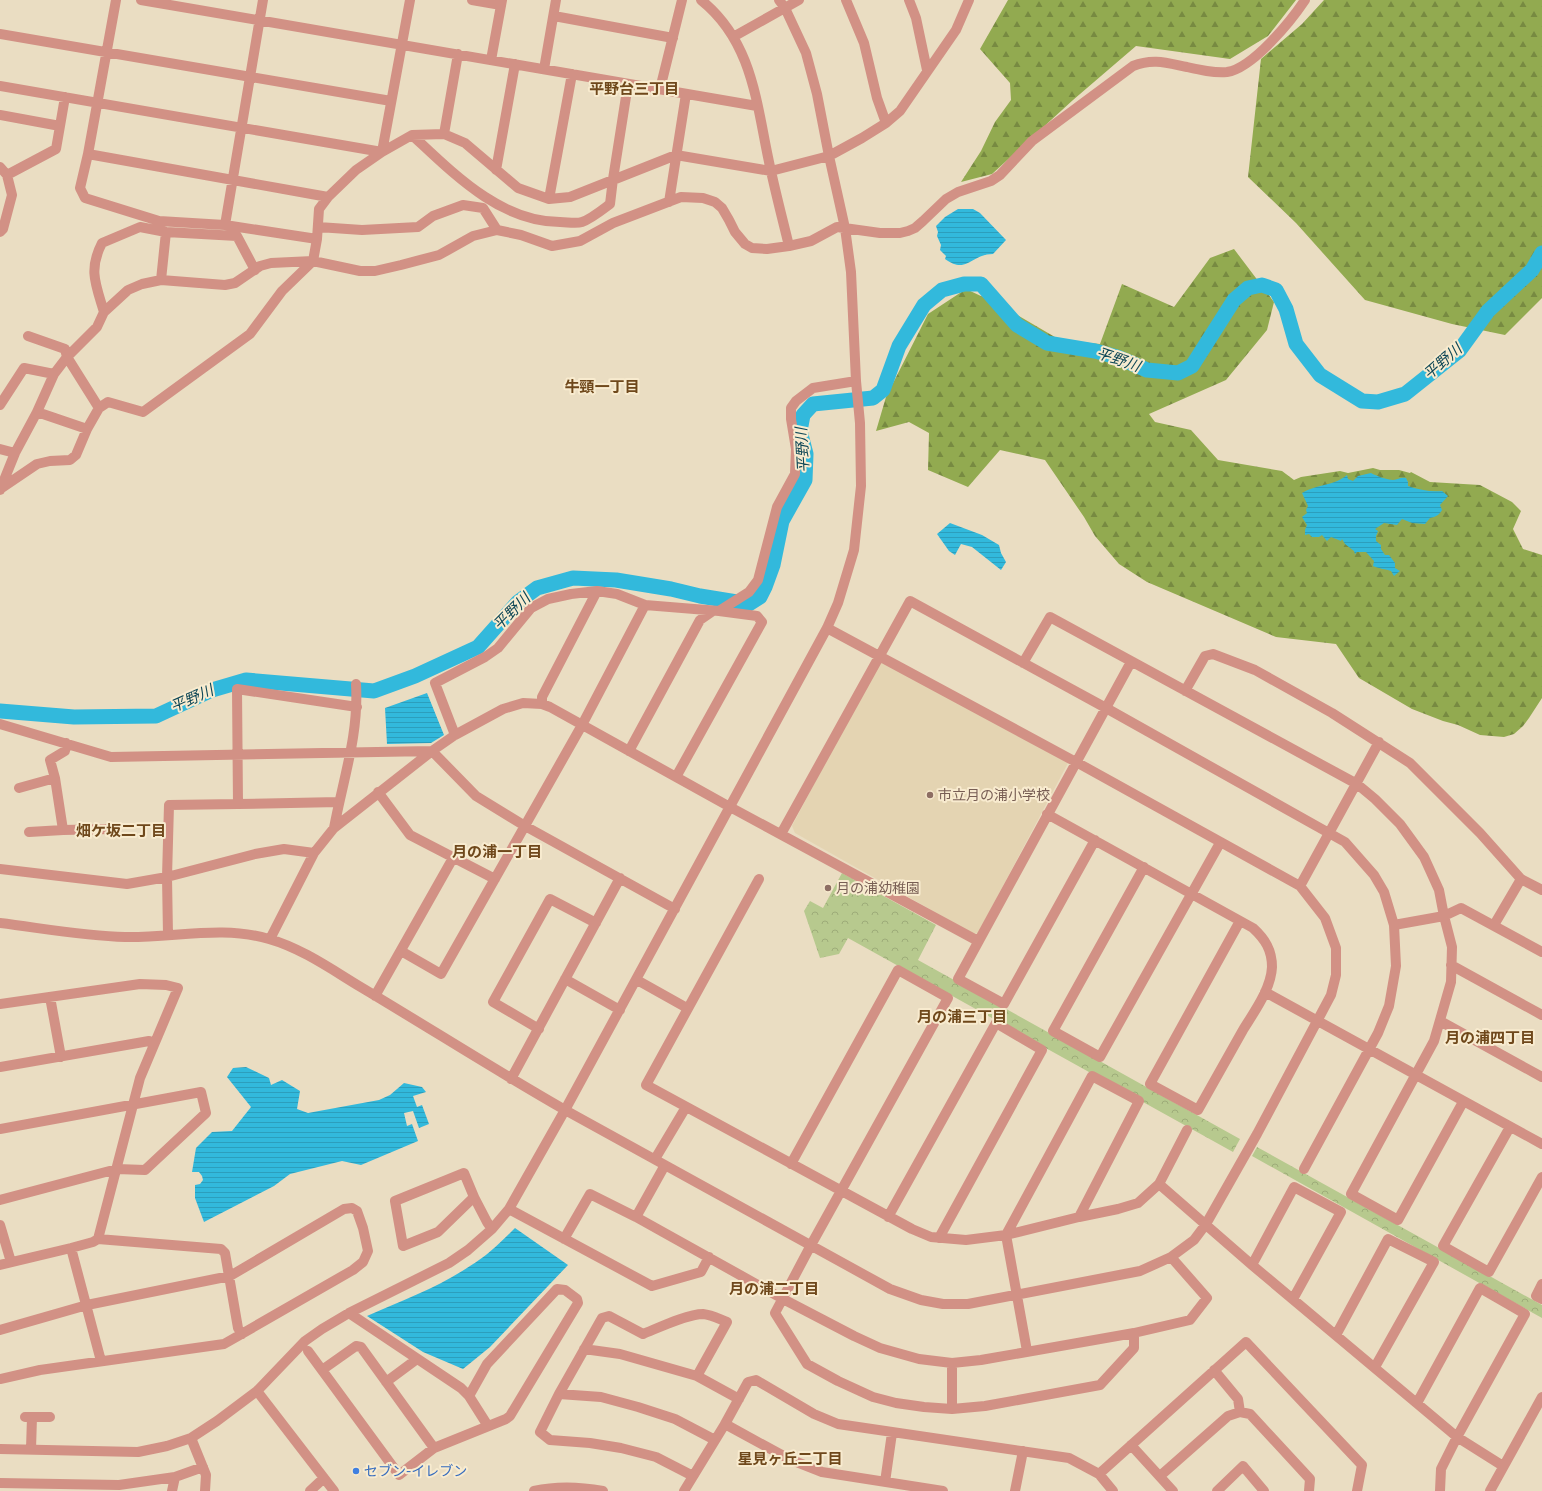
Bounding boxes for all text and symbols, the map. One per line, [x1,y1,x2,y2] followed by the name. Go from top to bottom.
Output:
[589,78,679,101] district label: 平野台三丁目
[1418,337,1469,385] water label: 平野川
[1093,342,1145,379] water label: 平野川
[564,376,640,399] district label: 牛頸一丁目
[790,425,816,473] water label: 平野川
[488,587,537,636] water label: 平野川
[167,679,219,719] water label: 平野川
[938,785,1050,806] place label: 市立月の浦小学校
[925,790,935,800] marker: 市立月の浦小学校
[76,820,166,843] district label: 畑ケ坂二丁目
[452,841,542,864] district label: 月の浦一丁目
[836,878,920,899] place label: 月の浦幼稚園
[823,883,833,893] marker: 月の浦幼稚園
[917,1006,1007,1029] district label: 月の浦三丁目
[1445,1027,1535,1050] district label: 月の浦四丁目
[729,1278,819,1301] district label: 月の浦二丁目
[737,1448,843,1471] district label: 星見ヶ丘二丁目
[364,1461,467,1482] place label: セブン-イレブン
[351,1466,361,1476] marker: セブン-イレブン

